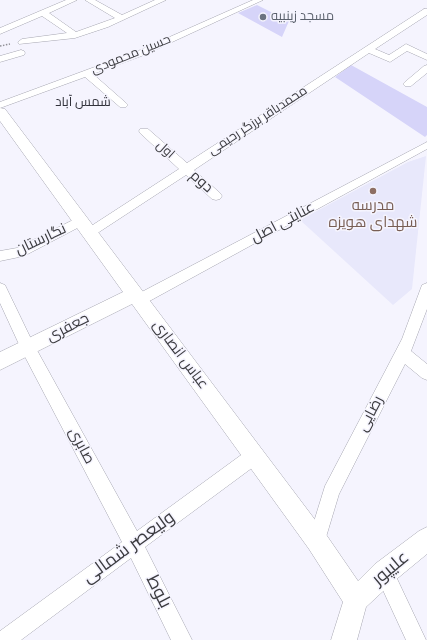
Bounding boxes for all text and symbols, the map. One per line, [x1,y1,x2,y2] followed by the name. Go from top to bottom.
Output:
[271,9,334,25] place label: مسجد زینبیه
[258,12,268,22] marker: مسجد زینبیه
[89,32,173,78] street label: حسین محمودی
[206,83,310,159] street label: محمدباقر برزگر رحیمی
[55,95,111,111] district label: شمس آباد
[153,138,177,162] street label: اول
[186,167,216,197] street label: دوم
[368,186,378,196] marker: مدرسه شهدای هویزه
[329,197,417,232] place label: مدرسه شهدای هویزه
[248,199,318,247] street label: عنایتی اصل
[13,220,69,260] street label: نگارستان
[44,310,92,346] street label: جعفری
[148,317,212,393] street label: عباس انصاری
[354,393,388,435] street label: رضایی
[64,425,98,467] street label: صابری
[79,507,179,589] street label: ولیعصر شمالی
[368,547,414,591] street label: علیپور
[141,572,175,612] street label: بلوط

